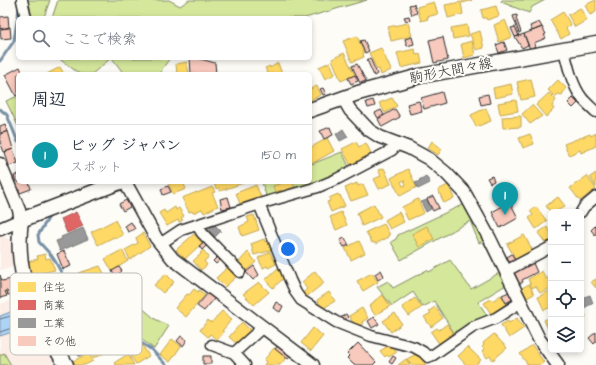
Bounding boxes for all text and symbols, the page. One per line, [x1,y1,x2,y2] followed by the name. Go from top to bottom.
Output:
[16,16,312,60] search box
[30,27,52,49] icon: search
[62,29,137,50] text: ここで検索
[408,53,494,89] street label: 駒形大間々線
[32,88,66,112] text: 周辺
[70,135,181,156] text: ビッグ ジャパン
[44,146,46,164] text: 1
[262,146,296,164] text: 150 m
[70,158,122,176] text: スポット
[492,182,518,215] pin: 1
[548,209,584,353] map controls
[548,209,584,245] button: +
[278,239,298,259] your location
[548,245,584,281] button: −
[10,273,142,355] legend
[43,280,65,295] text: 住宅
[548,281,584,317] button: locate
[43,298,65,313] text: 商業
[43,316,65,331] text: 工業
[548,317,584,353] button: layers
[43,334,76,349] text: その他

